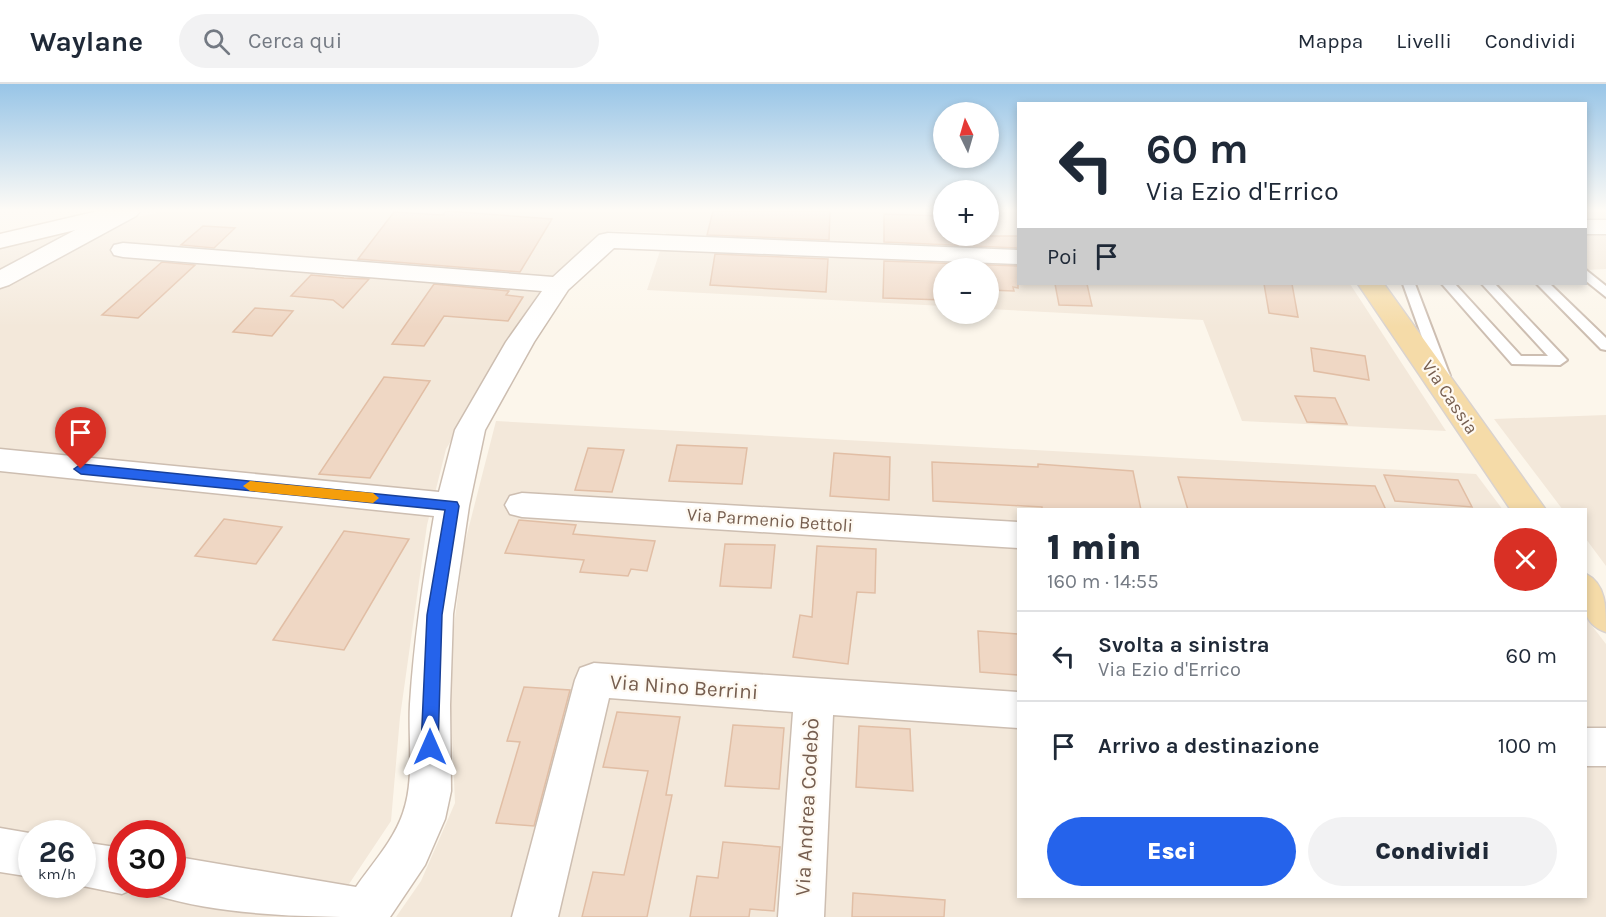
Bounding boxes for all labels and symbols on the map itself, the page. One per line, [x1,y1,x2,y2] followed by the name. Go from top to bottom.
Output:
[933,102,999,168] north arrow
[1417,356,1483,438] street label: Via Cassia
[55,407,106,469] pin
[686,503,854,537] street label: Via Parmenio Bettoli
[609,670,759,704] street label: Via Nino Berrini
[398,715,462,779] position arrow
[790,717,824,897] street label: Via Andrea Codebò
[108,820,186,898] speed limit sign: 30

